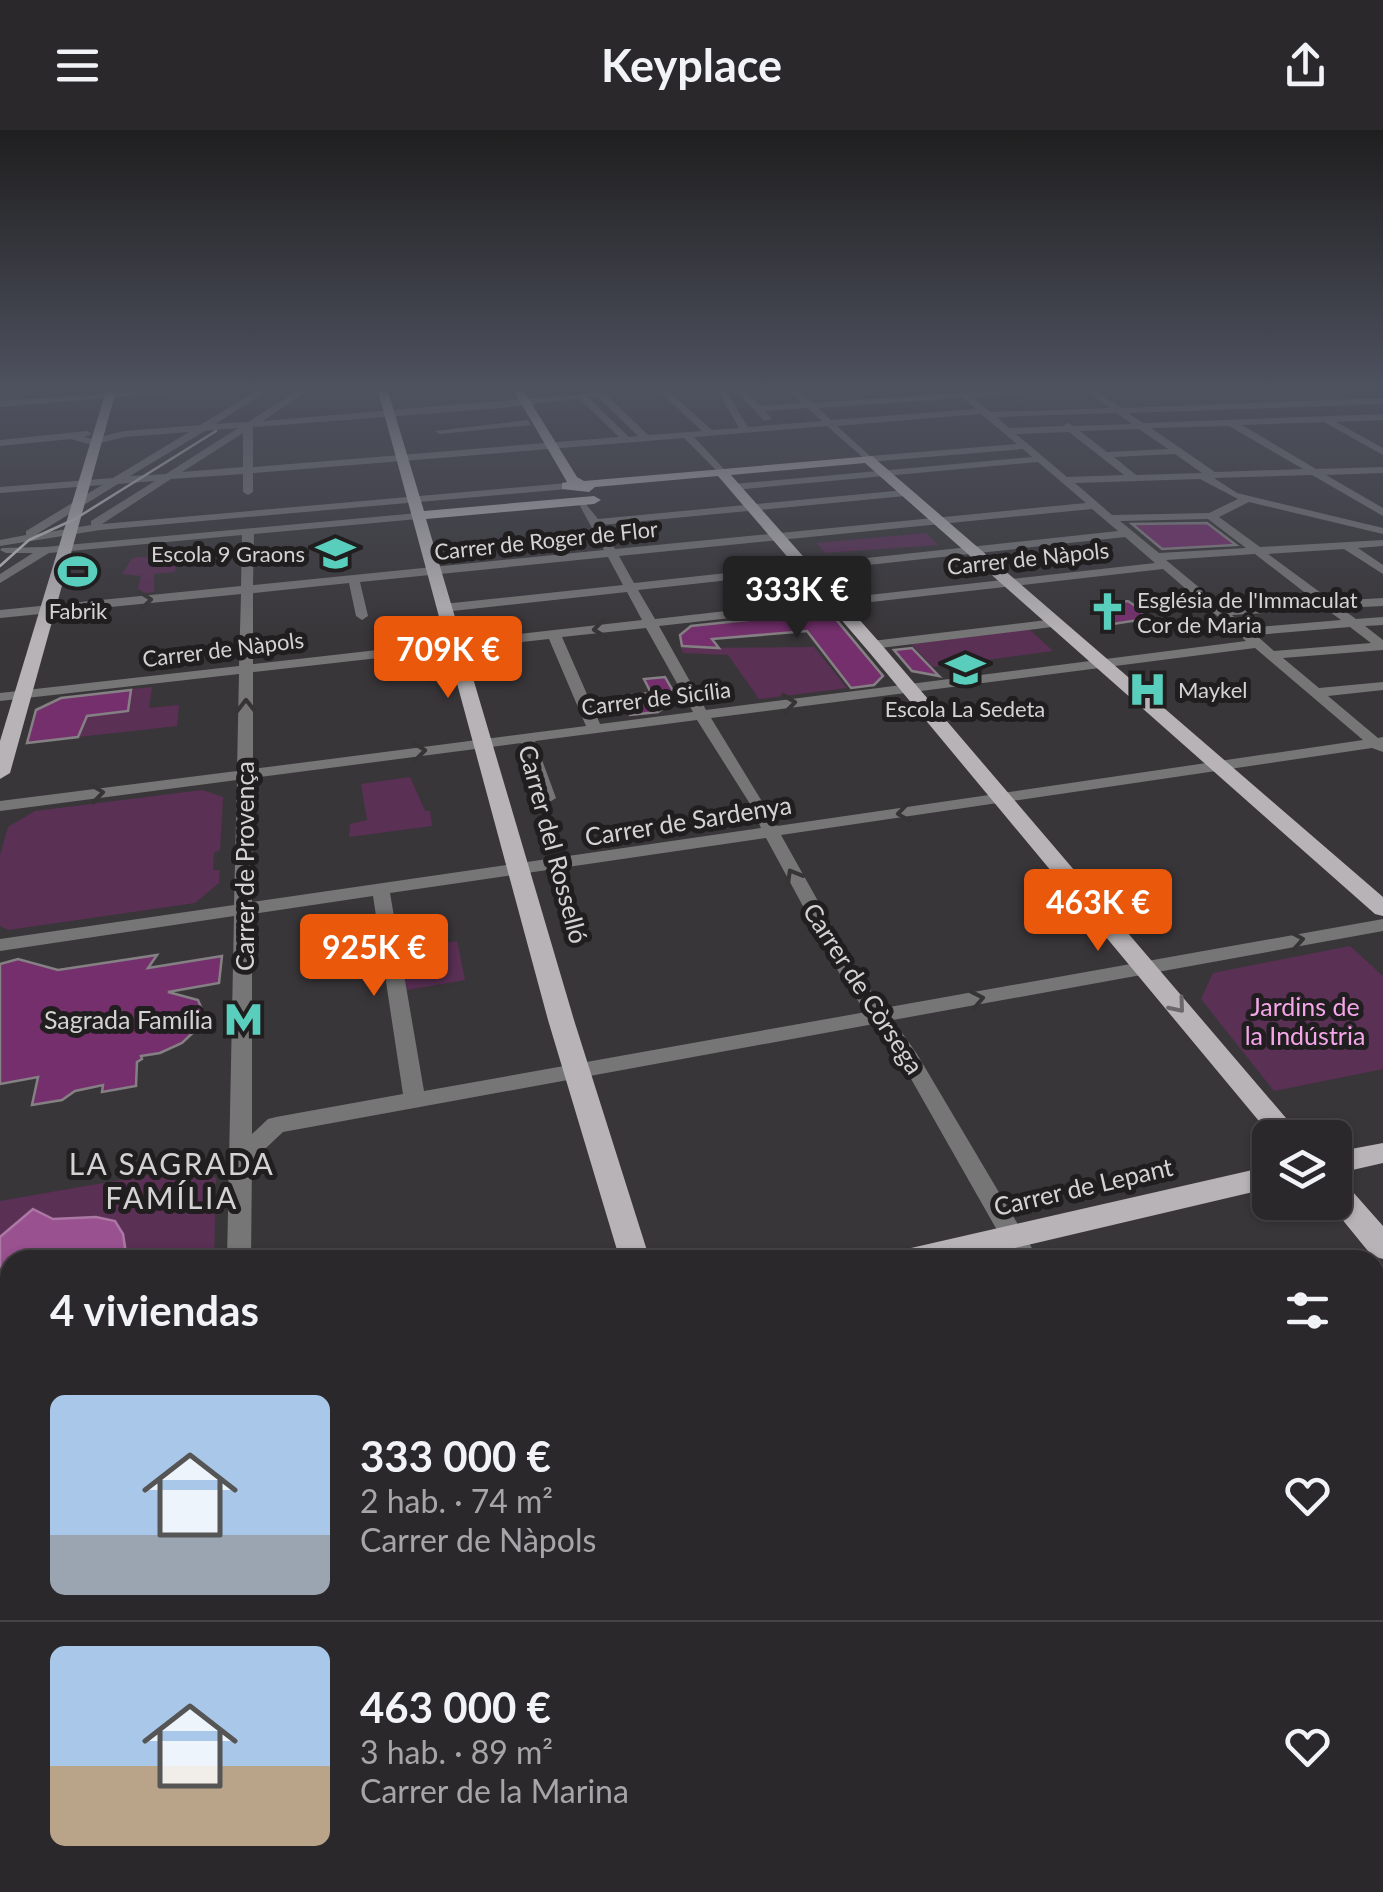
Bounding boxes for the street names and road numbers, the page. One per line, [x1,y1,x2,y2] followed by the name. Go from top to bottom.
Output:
[433,515,659,565] street label: Carrer de Roger de Flor
[946,536,1110,580] street label: Carrer de Nàpols
[141,626,305,672] street label: Carrer de Nàpols
[580,675,732,721] street label: Carrer de Sicília
[513,741,595,947] street label: Carrer del Rosselló
[229,761,259,971] street label: Carrer de Provença
[582,789,794,851] street label: Carrer de Sardenya
[798,897,930,1079] street label: Carrer de Còrsega
[991,1151,1176,1221] street label: Carrer de Lepant

